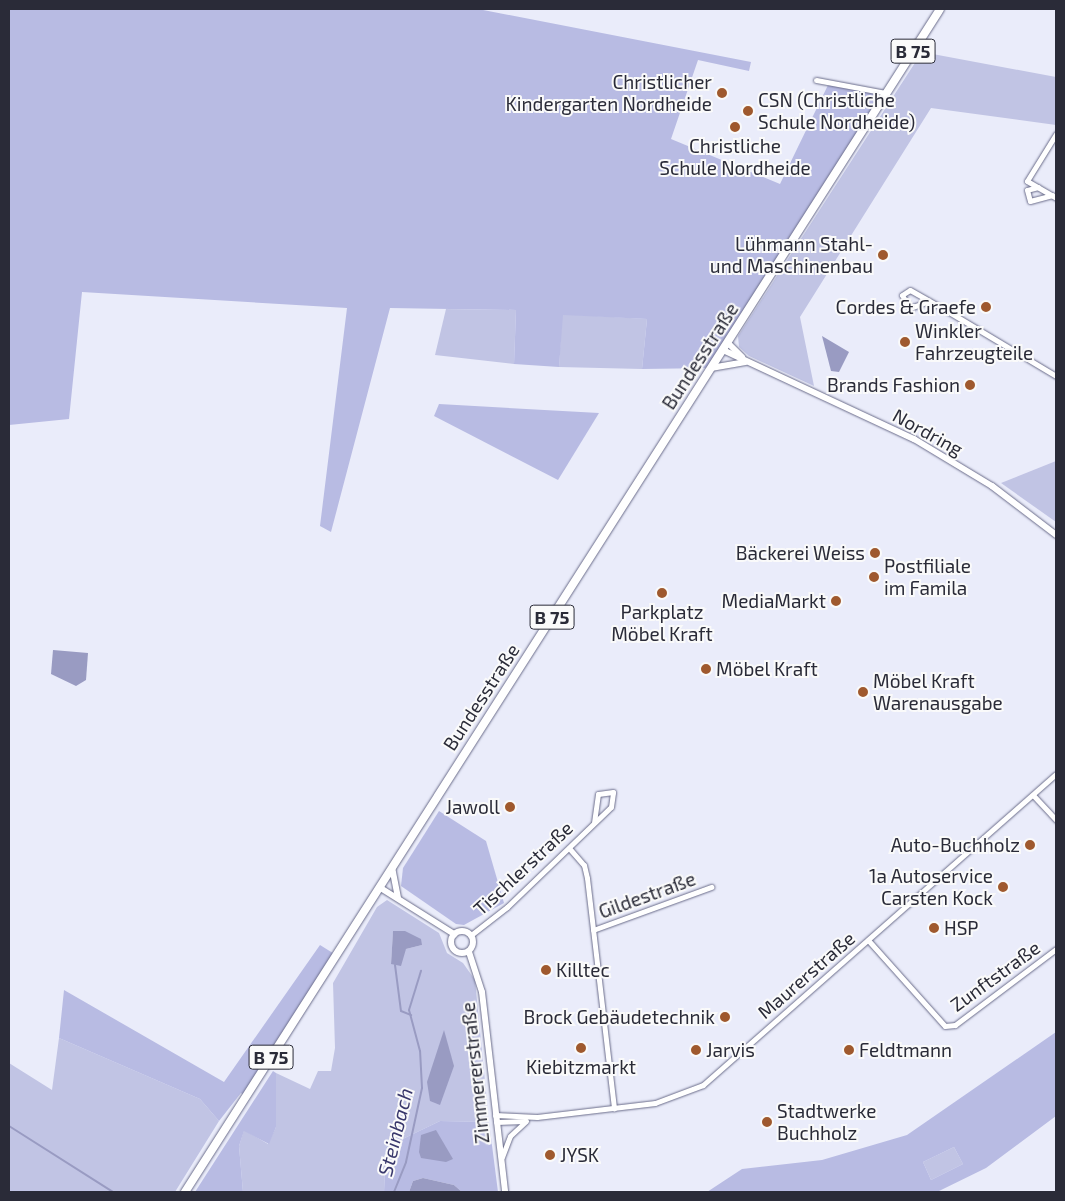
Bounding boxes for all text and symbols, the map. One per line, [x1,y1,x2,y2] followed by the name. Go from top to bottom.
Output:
[890,36,936,66] road number: B 75
[506,71,712,115] place label: Christlicher Kindergarten Nordheide
[716,87,728,99] marker: Christlicher Kindergarten Nordheide
[758,89,915,133] place label: CSN (Christliche Schule Nordheide)
[742,105,754,117] marker: CSN (Christliche Schule Nordheide)
[729,121,741,133] marker: Christliche Schule Nordheide
[659,135,811,179] place label: Christliche Schule Nordheide
[710,233,873,277] place label: Lühmann Stahl- und Maschinenbau
[877,249,889,261] marker: Lühmann Stahl- und Maschinenbau
[836,296,976,318] place label: Cordes & Graefe
[657,298,743,414] street label: Bundesstraße
[980,301,992,313] marker: Cordes & Graefe
[915,320,1033,364] place label: Winkler Fahrzeugteile
[899,336,911,348] marker: Winkler Fahrzeugteile
[827,374,960,396] place label: Brands Fashion
[964,379,976,391] marker: Brands Fashion
[889,403,967,461] street label: Nordring
[735,542,865,564] place label: Bäckerei Weiss
[869,547,881,559] marker: Bäckerei Weiss
[884,555,971,599] place label: Postfiliale im Famila
[868,571,880,583] marker: Postfiliale im Famila
[656,587,668,599] marker: Parkplatz Möbel Kraft
[721,590,826,612] place label: MediaMarkt
[830,595,842,607] marker: MediaMarkt
[611,601,713,645] place label: Parkplatz Möbel Kraft
[530,602,574,632] road number: B 75
[438,639,524,755] street label: Bundesstraße
[716,658,818,680] place label: Möbel Kraft
[700,663,712,675] marker: Möbel Kraft
[873,670,1003,714] place label: Möbel Kraft Warenausgabe
[857,686,869,698] marker: Möbel Kraft Warenausgabe
[445,796,500,818] place label: Jawoll
[504,801,516,813] marker: Jawoll
[469,816,577,920] street label: Tischlerstraße
[891,834,1020,856] place label: Auto-Buchholz
[1024,839,1036,851] marker: Auto-Buchholz
[868,865,993,909] place label: 1a Autoservice Carsten Kock
[595,867,699,923] street label: Gildestraße
[997,881,1009,893] marker: 1a Autoservice Carsten Kock
[944,917,979,939] place label: HSP
[928,922,940,934] marker: HSP
[753,927,859,1023] street label: Maurerstraße
[946,936,1044,1016] street label: Zunftstraße
[556,959,610,981] place label: Killtec
[540,964,552,976] marker: Killtec
[456,1001,494,1145] street label: Zimmererstraße
[523,1006,715,1028] place label: Brock Gebäudetechnik
[719,1011,731,1023] marker: Brock Gebäudetechnik
[706,1039,755,1061] place label: Jarvis
[859,1039,952,1061] place label: Feldtmann
[248,1042,294,1072] road number: B 75
[575,1042,587,1054] marker: Kiebitzmarkt
[690,1044,702,1056] marker: Jarvis
[843,1044,855,1056] marker: Feldtmann
[526,1056,636,1078] place label: Kiebitzmarkt
[372,1085,418,1179] water label: Steinbach
[777,1100,876,1144] place label: Stadtwerke Buchholz
[761,1116,773,1128] marker: Stadtwerke Buchholz
[560,1144,599,1166] place label: JYSK
[544,1149,556,1161] marker: JYSK

